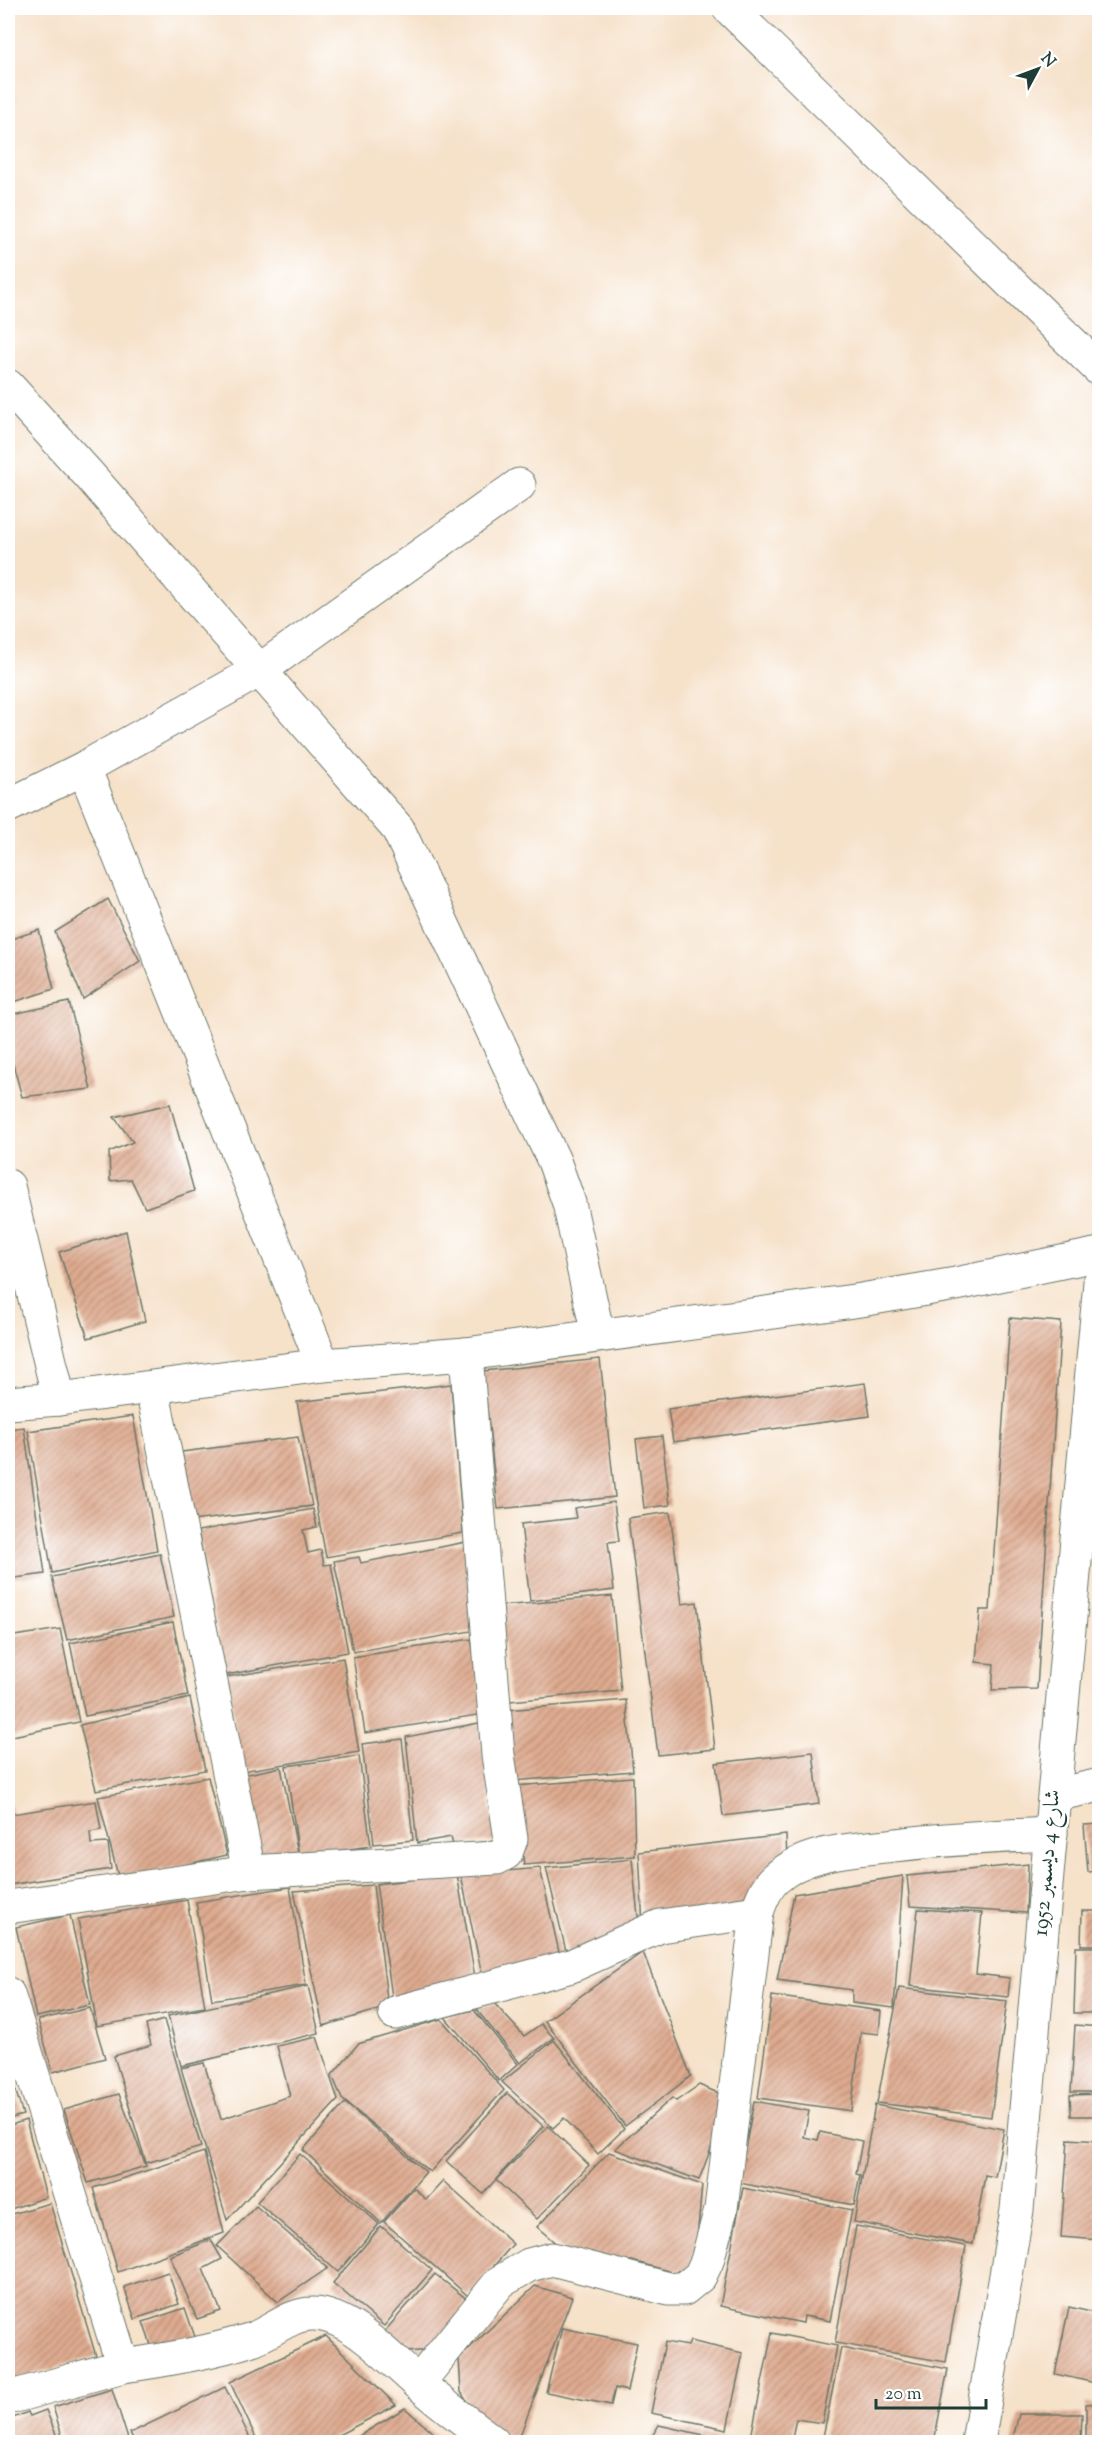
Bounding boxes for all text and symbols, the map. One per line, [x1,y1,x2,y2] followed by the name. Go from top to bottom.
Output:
[1008,39,1068,99] north arrow
[1035,48,1060,73] text: N
[1026,1788,1070,1938] street label: شارع 4 ديسمبر 1952
[876,2372,986,2410] scale bar
[885,2382,922,2408] text: 20 m

